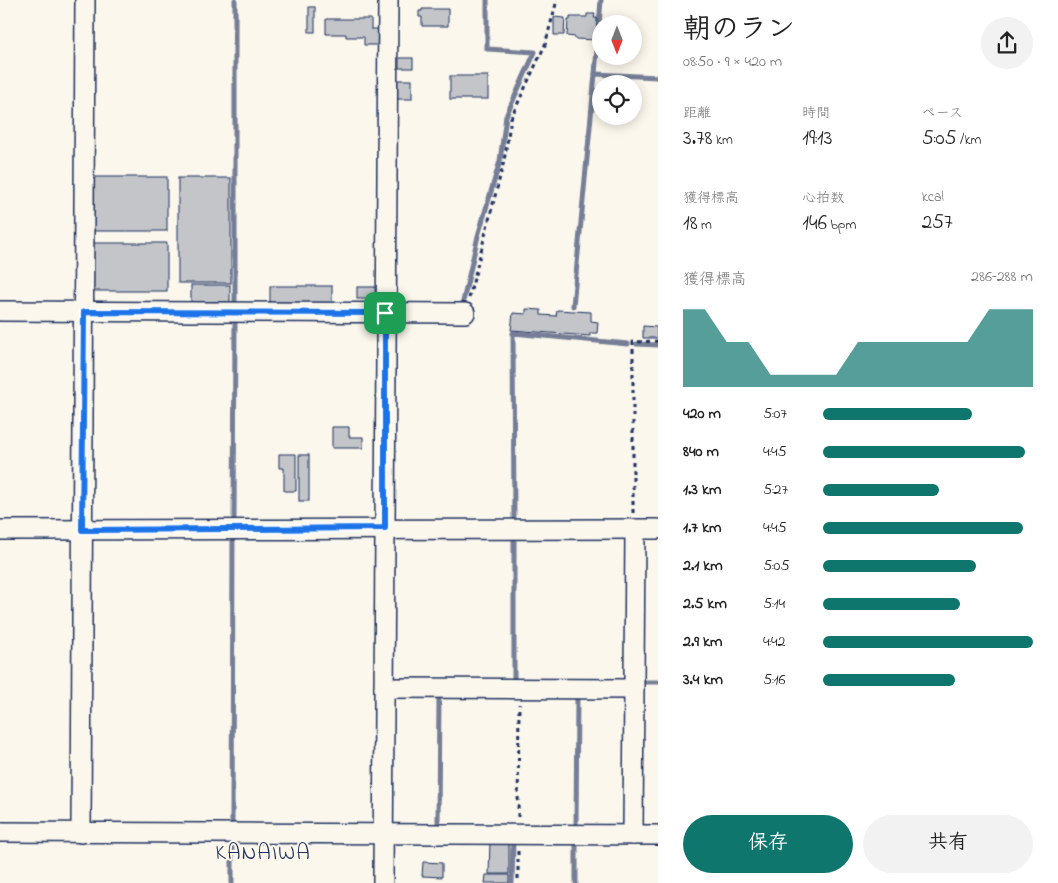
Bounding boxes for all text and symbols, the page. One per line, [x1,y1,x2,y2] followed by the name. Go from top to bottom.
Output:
[683,10,795,51] text: 朝のラン
[592,15,642,65] north arrow
[592,15,642,125] map controls
[981,17,1033,69] button: share
[683,50,782,74] text: 08:50 · 9 × 420 m
[592,75,642,125] button: locate
[683,103,711,124] text: 距離
[802,103,830,124] text: 時間
[922,103,963,124] text: ペース
[683,124,712,154] text: 3.78
[802,124,832,154] text: 19:13
[922,124,957,154] text: 5:05
[712,130,733,151] text: km
[957,130,981,151] text: /km
[922,187,944,208] text: kcal
[683,188,739,209] text: 獲得標高
[802,188,844,209] text: 心拍数
[922,208,953,238] text: 257
[683,209,698,239] text: 18
[802,209,827,239] text: 146
[698,215,712,236] text: m
[827,215,856,236] text: bpm
[971,265,1033,289] text: 286–288 m
[683,268,747,292] text: 獲得標高
[364,292,406,334] pin
[371,299,399,327] icon: arrive
[683,402,721,426] text: 420 m
[763,402,787,426] text: 5:07
[683,440,719,464] text: 840 m
[763,440,787,464] text: 4:45
[683,478,721,502] text: 1.3 km
[763,478,788,502] text: 5:27
[683,516,721,540] text: 1.7 km
[763,516,787,540] text: 4:45
[683,554,723,578] text: 2.1 km
[763,554,790,578] text: 5:05
[683,592,727,616] text: 2.5 km
[763,592,785,616] text: 5:14
[683,630,722,654] text: 2.9 km
[763,630,786,654] text: 4:42
[683,668,723,692] text: 3.4 km
[763,668,786,692] text: 5:16
[683,815,853,873] button: 保存
[863,815,1033,873] button: 共有
[215,838,311,870] district label: KANAIWA

